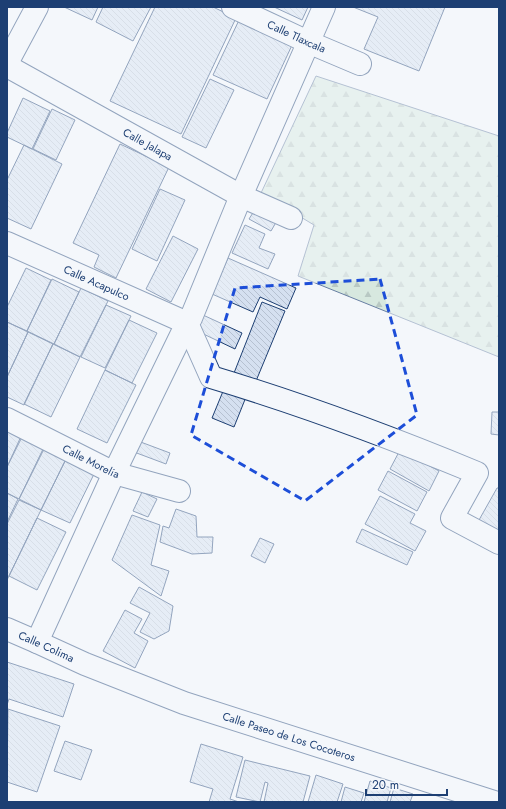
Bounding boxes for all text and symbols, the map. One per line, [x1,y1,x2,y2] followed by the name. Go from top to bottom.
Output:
[265,16,328,57] street label: Calle Tlaxcala
[120,124,175,164] street label: Calle Jalapa
[61,261,132,304] street label: Calle Acapulco
[60,440,121,482] street label: Calle Morelia
[16,627,77,666] street label: Calle Colima
[220,708,358,765] street label: Calle Paseo de Los Cocoteros
[366,771,447,797] scale bar
[372,776,399,794] text: 20 m

